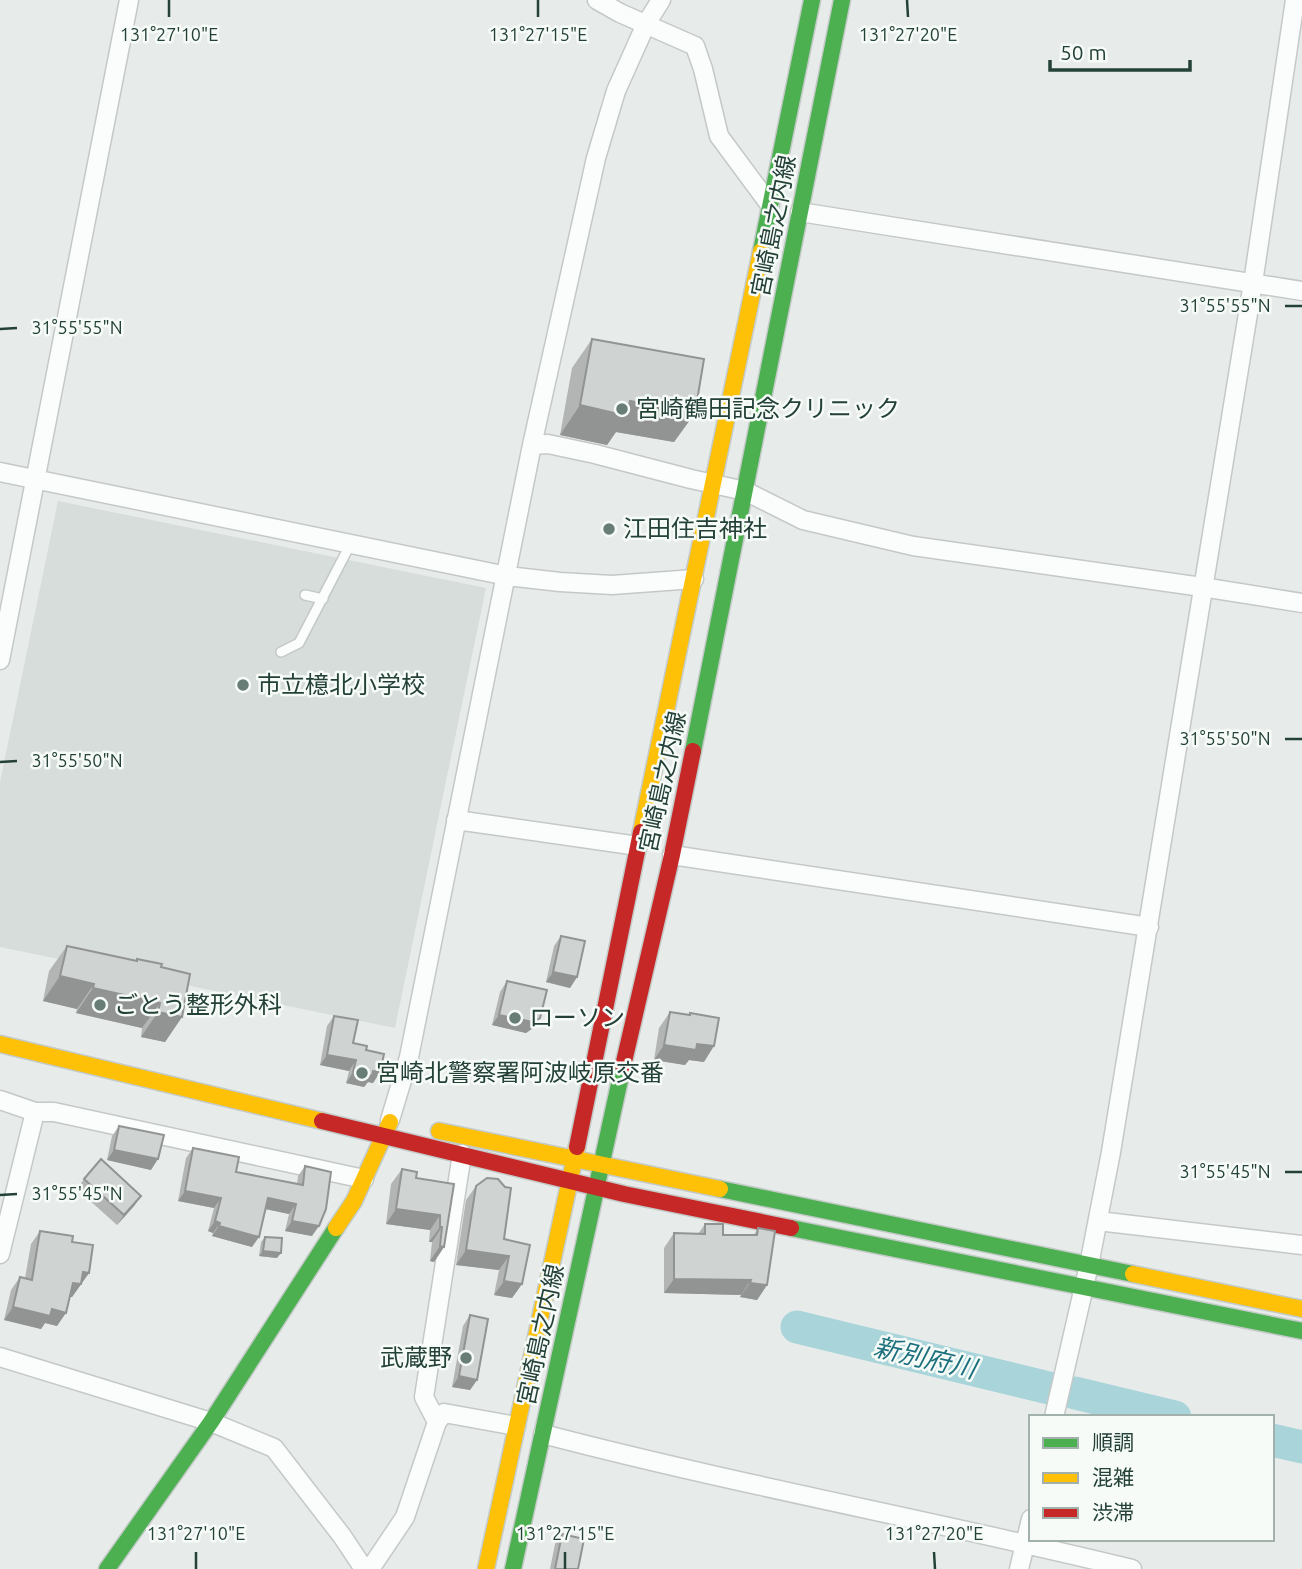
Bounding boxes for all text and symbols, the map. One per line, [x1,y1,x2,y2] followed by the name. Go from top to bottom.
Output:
[120,24,218,44] text: 131°27'10"E
[489,24,587,44] text: 131°27'15"E
[859,24,957,44] text: 131°27'20"E
[1050,28,1190,72] scale bar
[1060,40,1107,64] text: 50 m
[747,153,800,299] street label: 宮崎島之内線
[1179,295,1271,315] text: 31°55'55"N
[31,317,123,337] text: 31°55'55"N
[636,395,900,422] place label: 宮崎鶴田記念クリニック
[614,401,630,417] marker: 宮崎鶴田記念クリニック
[623,515,767,542] place label: 江田住吉神社
[601,521,617,537] marker: 江田住吉神社
[257,671,425,698] place label: 市立檍北小学校
[235,677,251,693] marker: 市立檍北小学校
[634,709,691,855] street label: 宮崎島之内線
[1179,728,1271,748] text: 31°55'50"N
[31,750,123,770] text: 31°55'50"N
[114,991,282,1018] place label: ごとう整形外科
[92,997,108,1013] marker: ごとう整形外科
[529,1004,625,1031] place label: ローソン
[507,1010,523,1026] marker: ローソン
[376,1059,664,1086] place label: 宮崎北警察署阿波岐原交番
[354,1065,370,1081] marker: 宮崎北警察署阿波岐原交番
[1179,1161,1271,1181] text: 31°55'45"N
[31,1183,123,1203] text: 31°55'45"N
[512,1262,569,1408] street label: 宮崎島之内線
[871,1332,982,1384] water label: 新別府川
[380,1344,452,1371] place label: 武蔵野
[458,1350,474,1366] marker: 武蔵野
[1029,1415,1274,1541] legend
[1092,1430,1134,1454] text: 順調
[1092,1465,1134,1489] text: 混雑
[1092,1500,1134,1524] text: 渋滞
[147,1523,245,1543] text: 131°27'10"E
[516,1523,614,1543] text: 131°27'15"E
[885,1523,983,1543] text: 131°27'20"E

